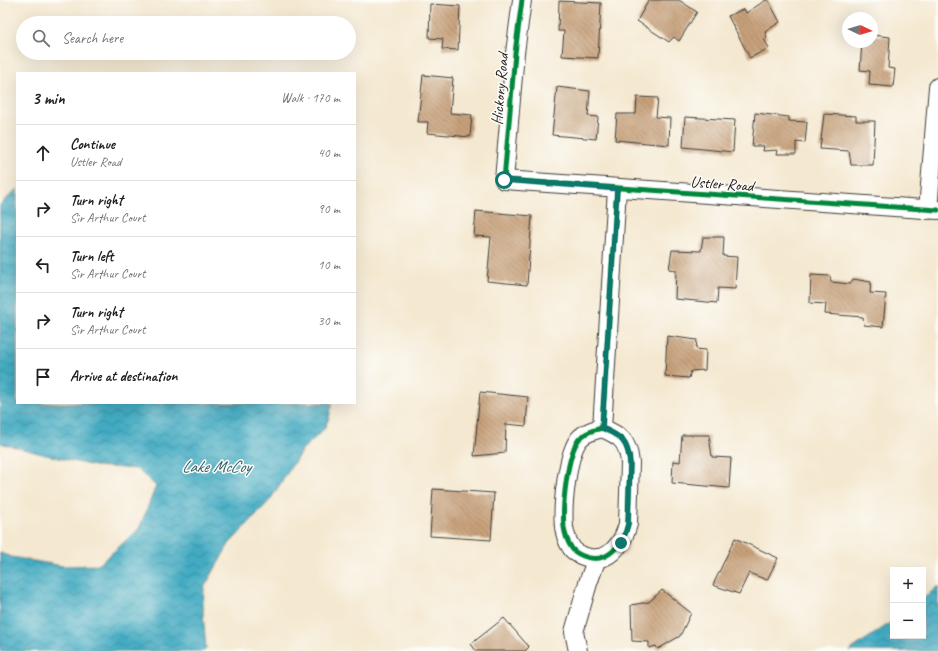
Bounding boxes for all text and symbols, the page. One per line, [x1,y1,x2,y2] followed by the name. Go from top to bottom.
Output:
[842,12,878,48] north arrow
[16,16,356,60] search box
[30,27,52,49] icon: search
[62,29,123,48] text: Search here
[487,50,513,126] street label: Hickory Road
[32,88,65,109] text: 3 min
[281,90,340,106] text: Walk · 170 m
[70,135,115,154] text: Continue
[32,142,54,164] icon: ahead
[318,145,340,161] text: 40 m
[70,154,121,170] text: Ustler Road
[495,171,513,189] route start
[690,172,757,196] street label: Ustler Road
[70,191,123,210] text: Turn right
[32,198,54,220] icon: right
[318,201,340,217] text: 90 m
[70,210,146,226] text: Sir Arthur Court
[70,247,113,266] text: Turn left
[32,254,54,276] icon: left
[318,257,340,273] text: 10 m
[70,266,146,282] text: Sir Arthur Court
[70,303,123,322] text: Turn right
[32,310,54,332] icon: right
[318,313,340,329] text: 30 m
[70,322,146,338] text: Sir Arthur Court
[32,366,54,388] icon: arrive
[70,367,177,386] text: Arrive at destination
[182,456,254,477] water label: Lake McCoy
[612,534,630,552] route end
[890,567,926,639] map controls
[890,567,926,603] button: +
[890,603,926,639] button: −

